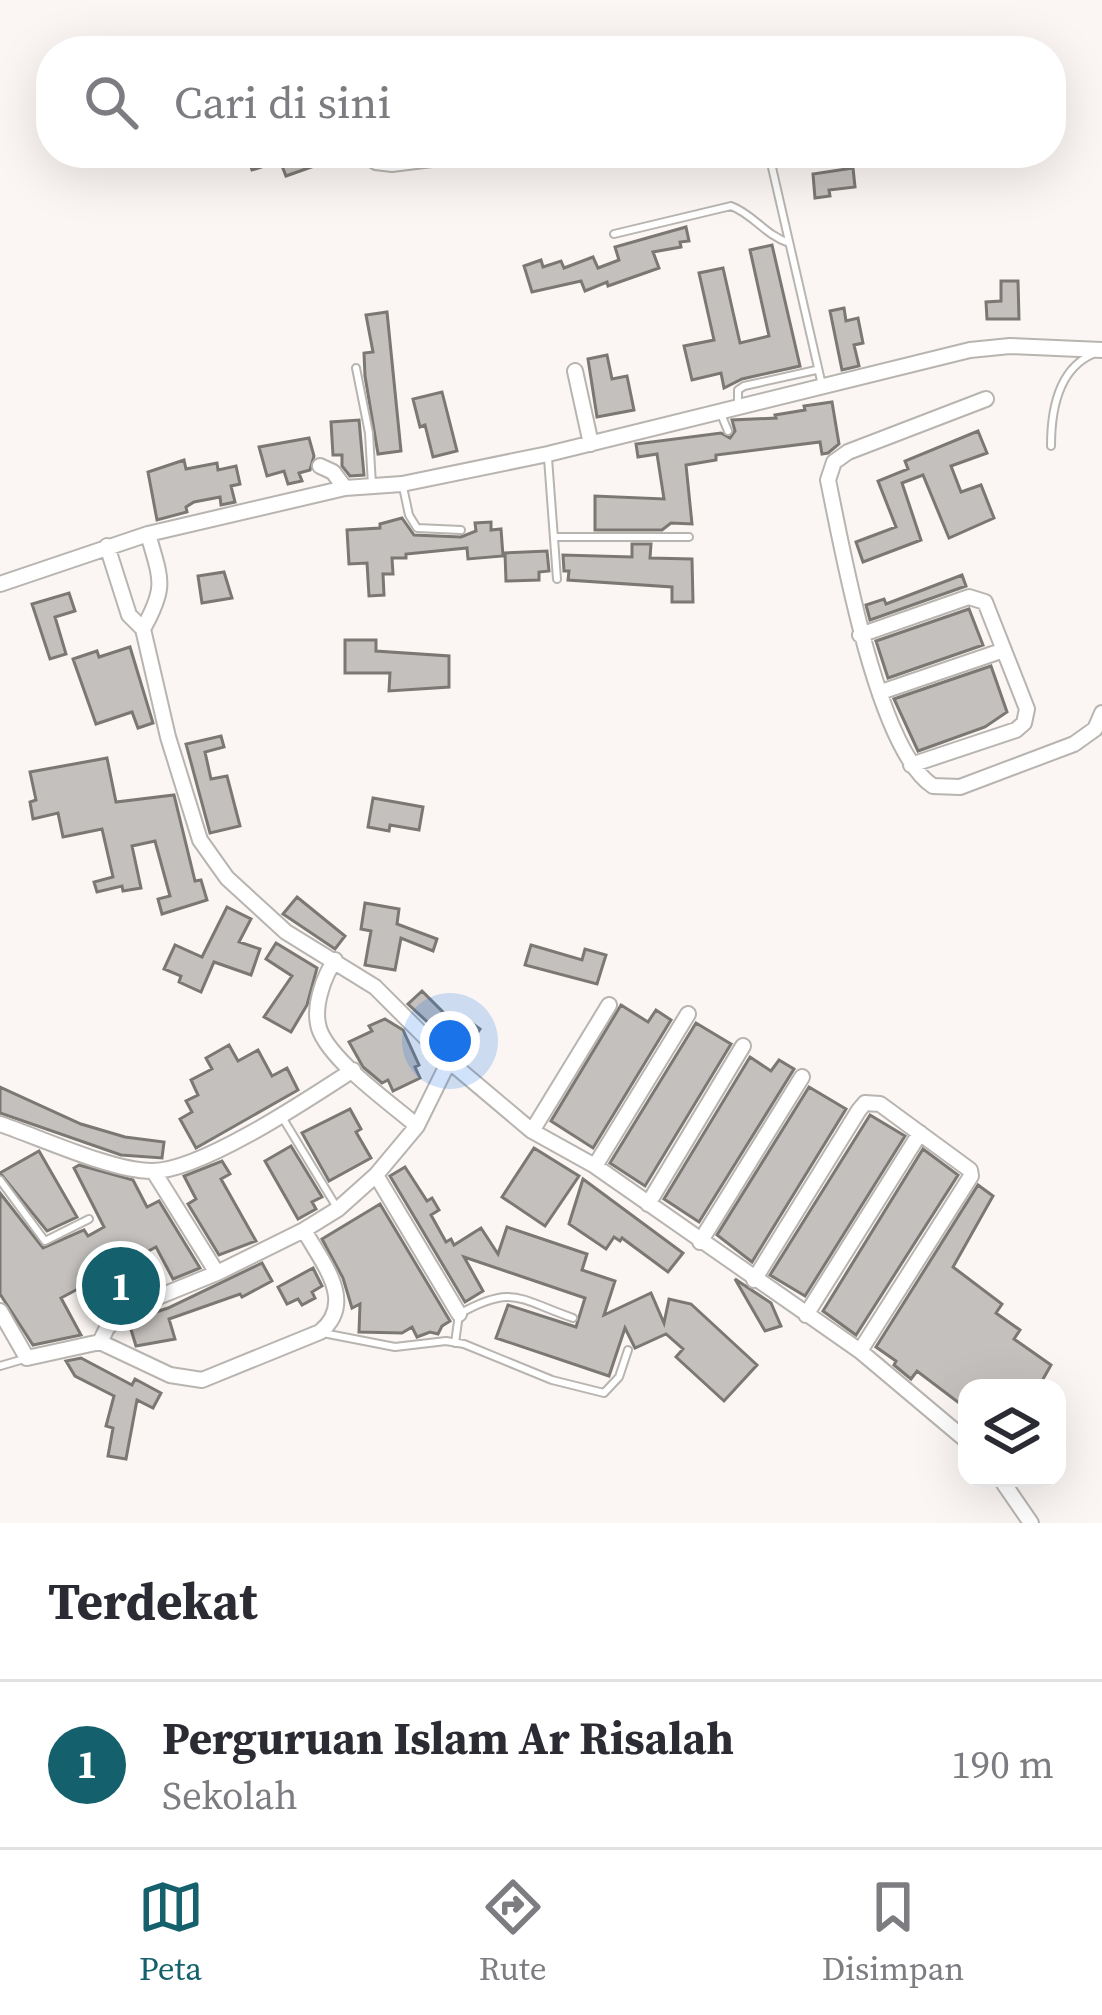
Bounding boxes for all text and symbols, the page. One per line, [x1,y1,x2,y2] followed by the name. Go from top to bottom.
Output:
[36,36,1066,168] search box
[78,69,144,135] icon: search
[174,71,391,133] text: Cari di sini
[420,1011,480,1071] your location
[82,1241,160,1331] pin: 1
[958,1379,1066,1487] map controls
[958,1379,1066,1487] button: layers
[48,1566,257,1636] text: Terdekat
[162,1707,734,1769] text: Perguruan Islam Ar Risalah
[76,1738,98,1791] text: 1
[951,1738,1054,1791] text: 190 m
[162,1769,298,1822] text: Sekolah
[138,1874,204,1991] tab: Peta
[479,1874,547,1991] tab: Rute
[822,1874,964,1991] tab: Disimpan

